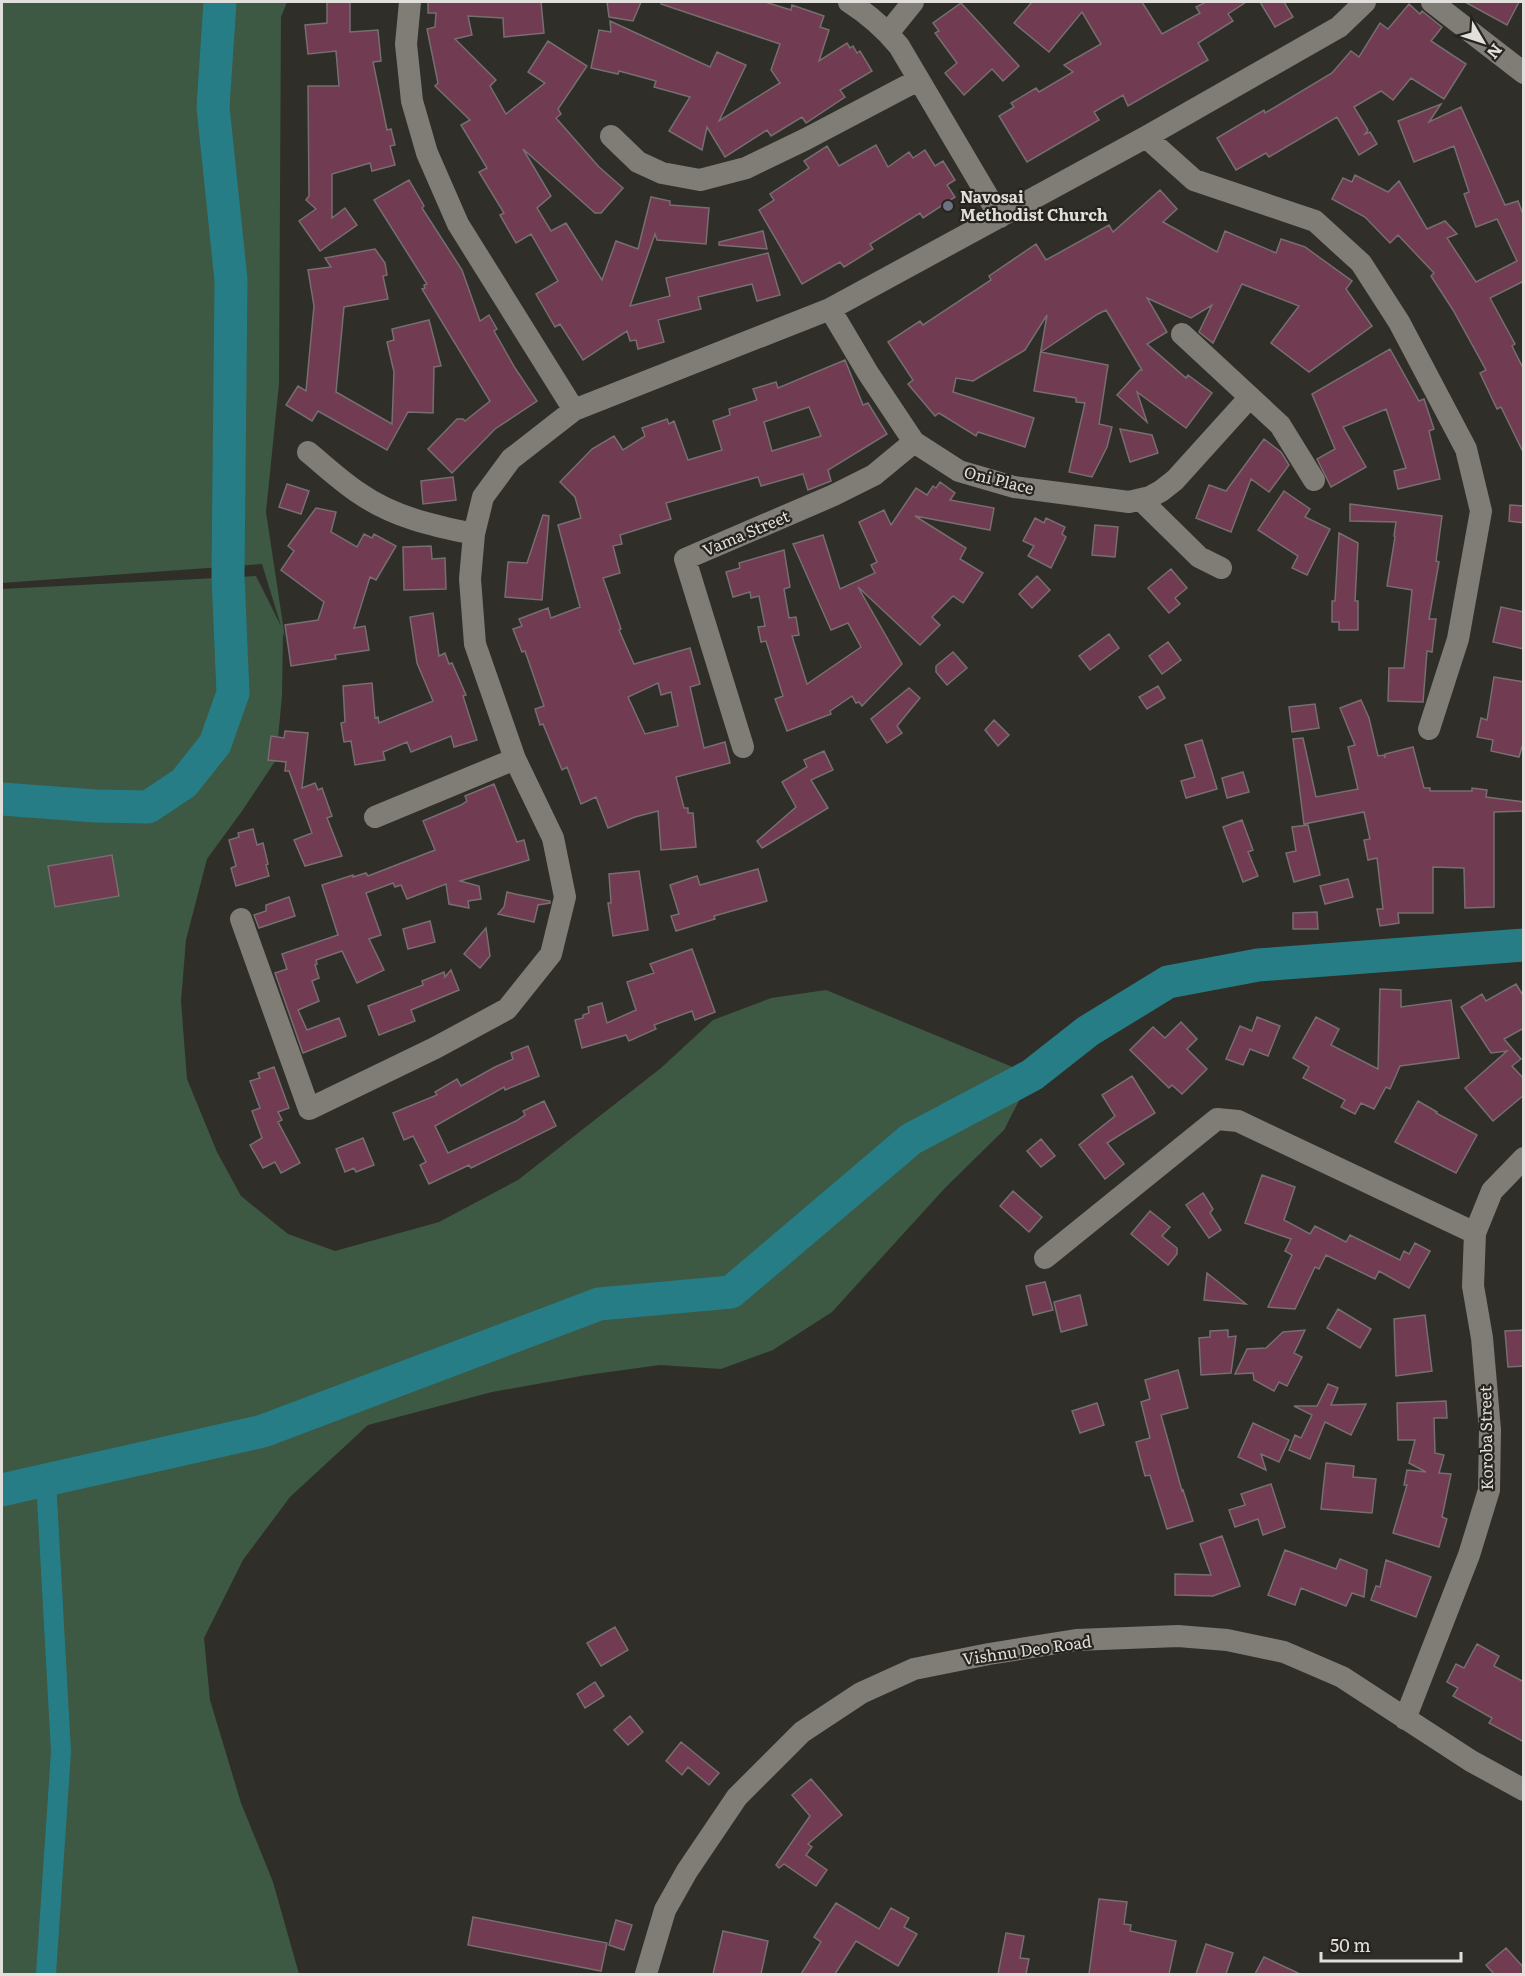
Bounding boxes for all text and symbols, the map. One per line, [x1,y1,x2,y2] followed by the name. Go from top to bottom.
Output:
[1453,12,1513,72] north arrow
[1482,39,1509,65] text: N
[960,184,1108,226] place label: Navosai Methodist Church
[941,199,955,213] marker: Navosai Methodist Church
[962,459,1037,499] street label: Oni Place
[698,503,793,561] street label: Vama Street
[1472,1385,1498,1491] street label: Koroba Street
[961,1628,1093,1670] street label: Vishnu Deo Road
[1321,1925,1460,1963] scale bar
[1330,1931,1371,1958] text: 50 m

